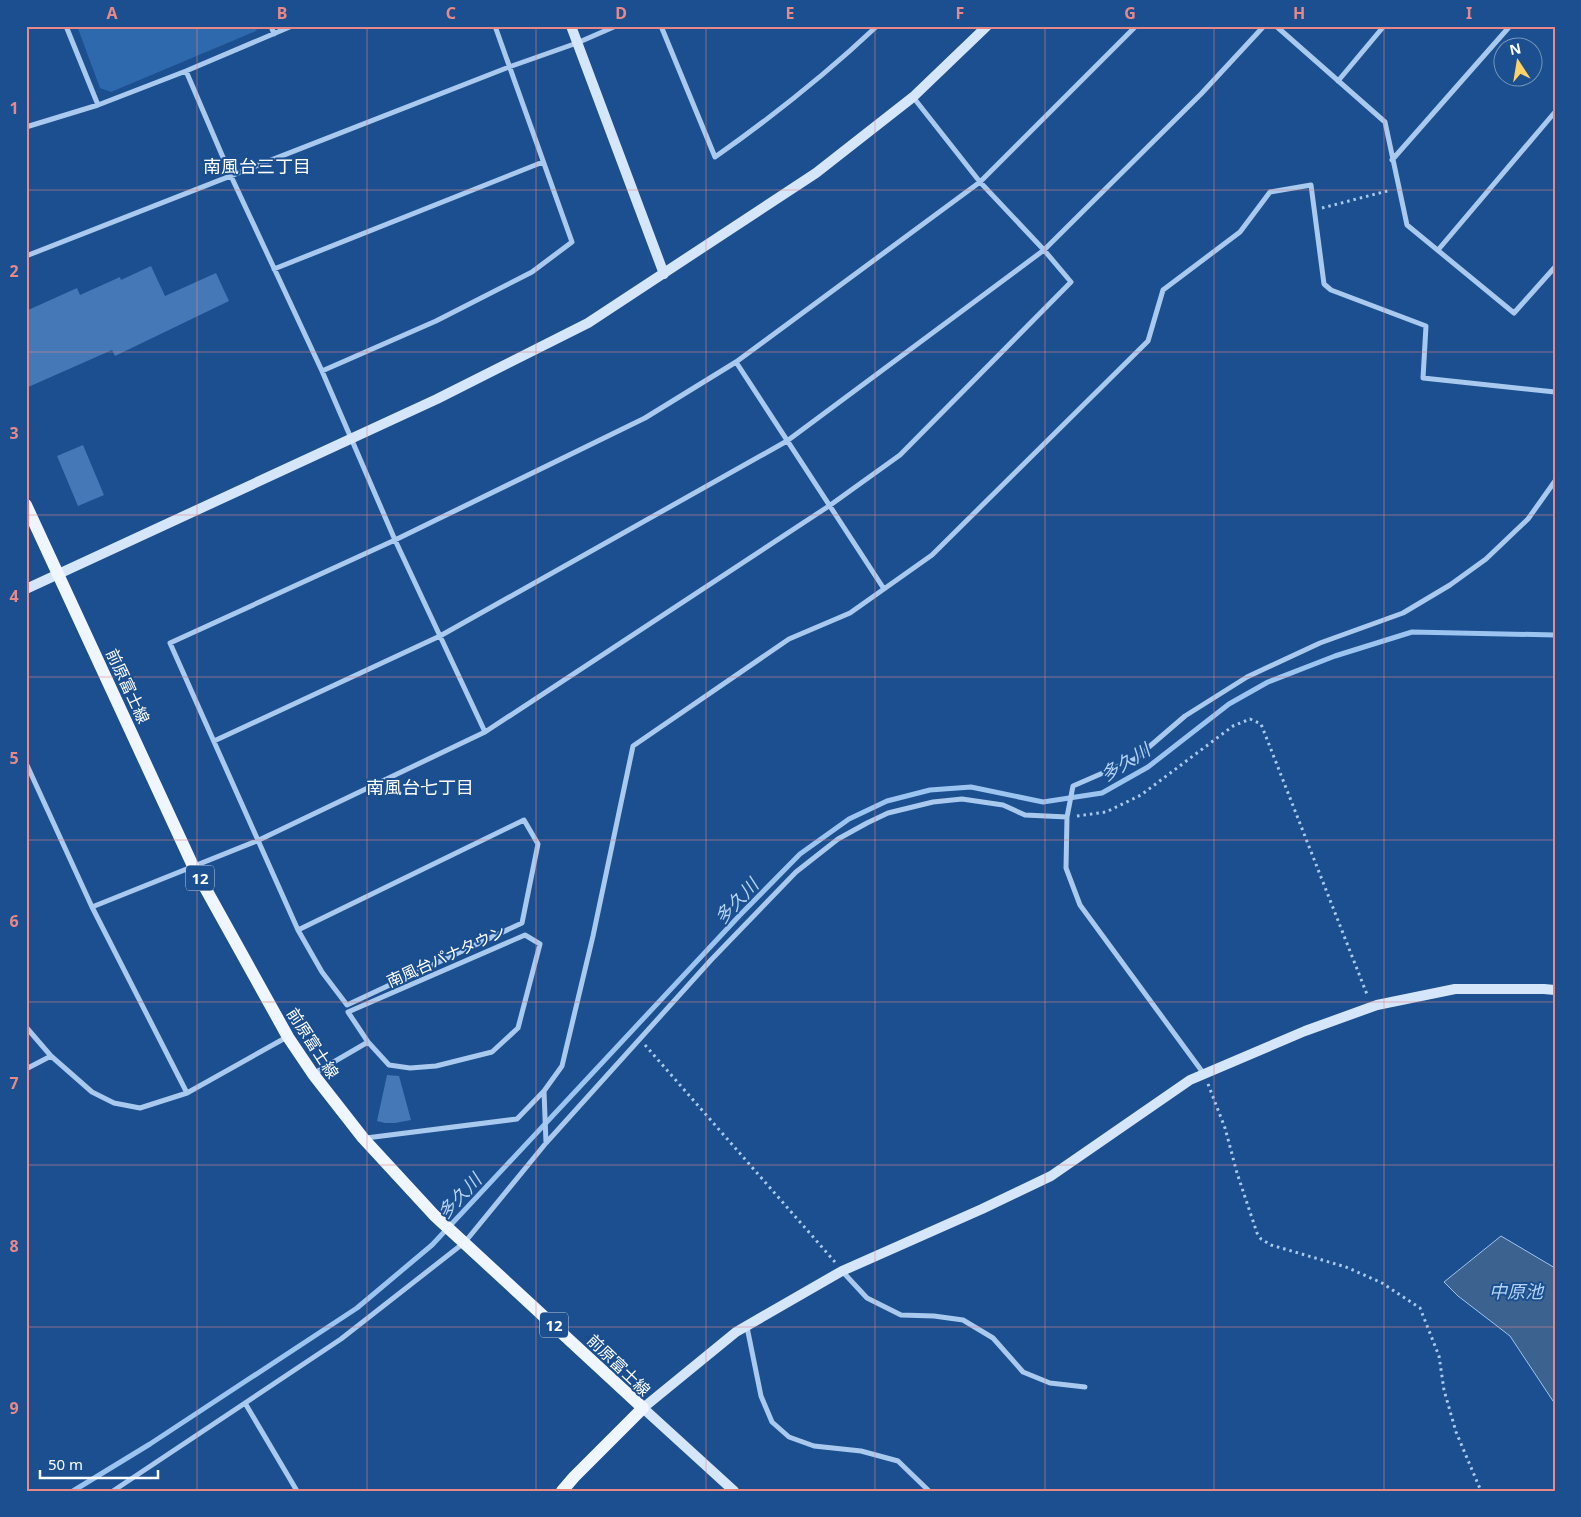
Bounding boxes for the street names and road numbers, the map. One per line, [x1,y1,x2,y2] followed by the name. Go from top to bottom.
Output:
[101,645,155,727] street label: 前原富士線
[186,866,214,890] road number: 12
[383,920,509,992] street label: 南風台パナタウン
[282,1003,344,1083] street label: 前原富士線
[540,1312,568,1338] road number: 12
[583,1329,655,1401] street label: 前原富士線

